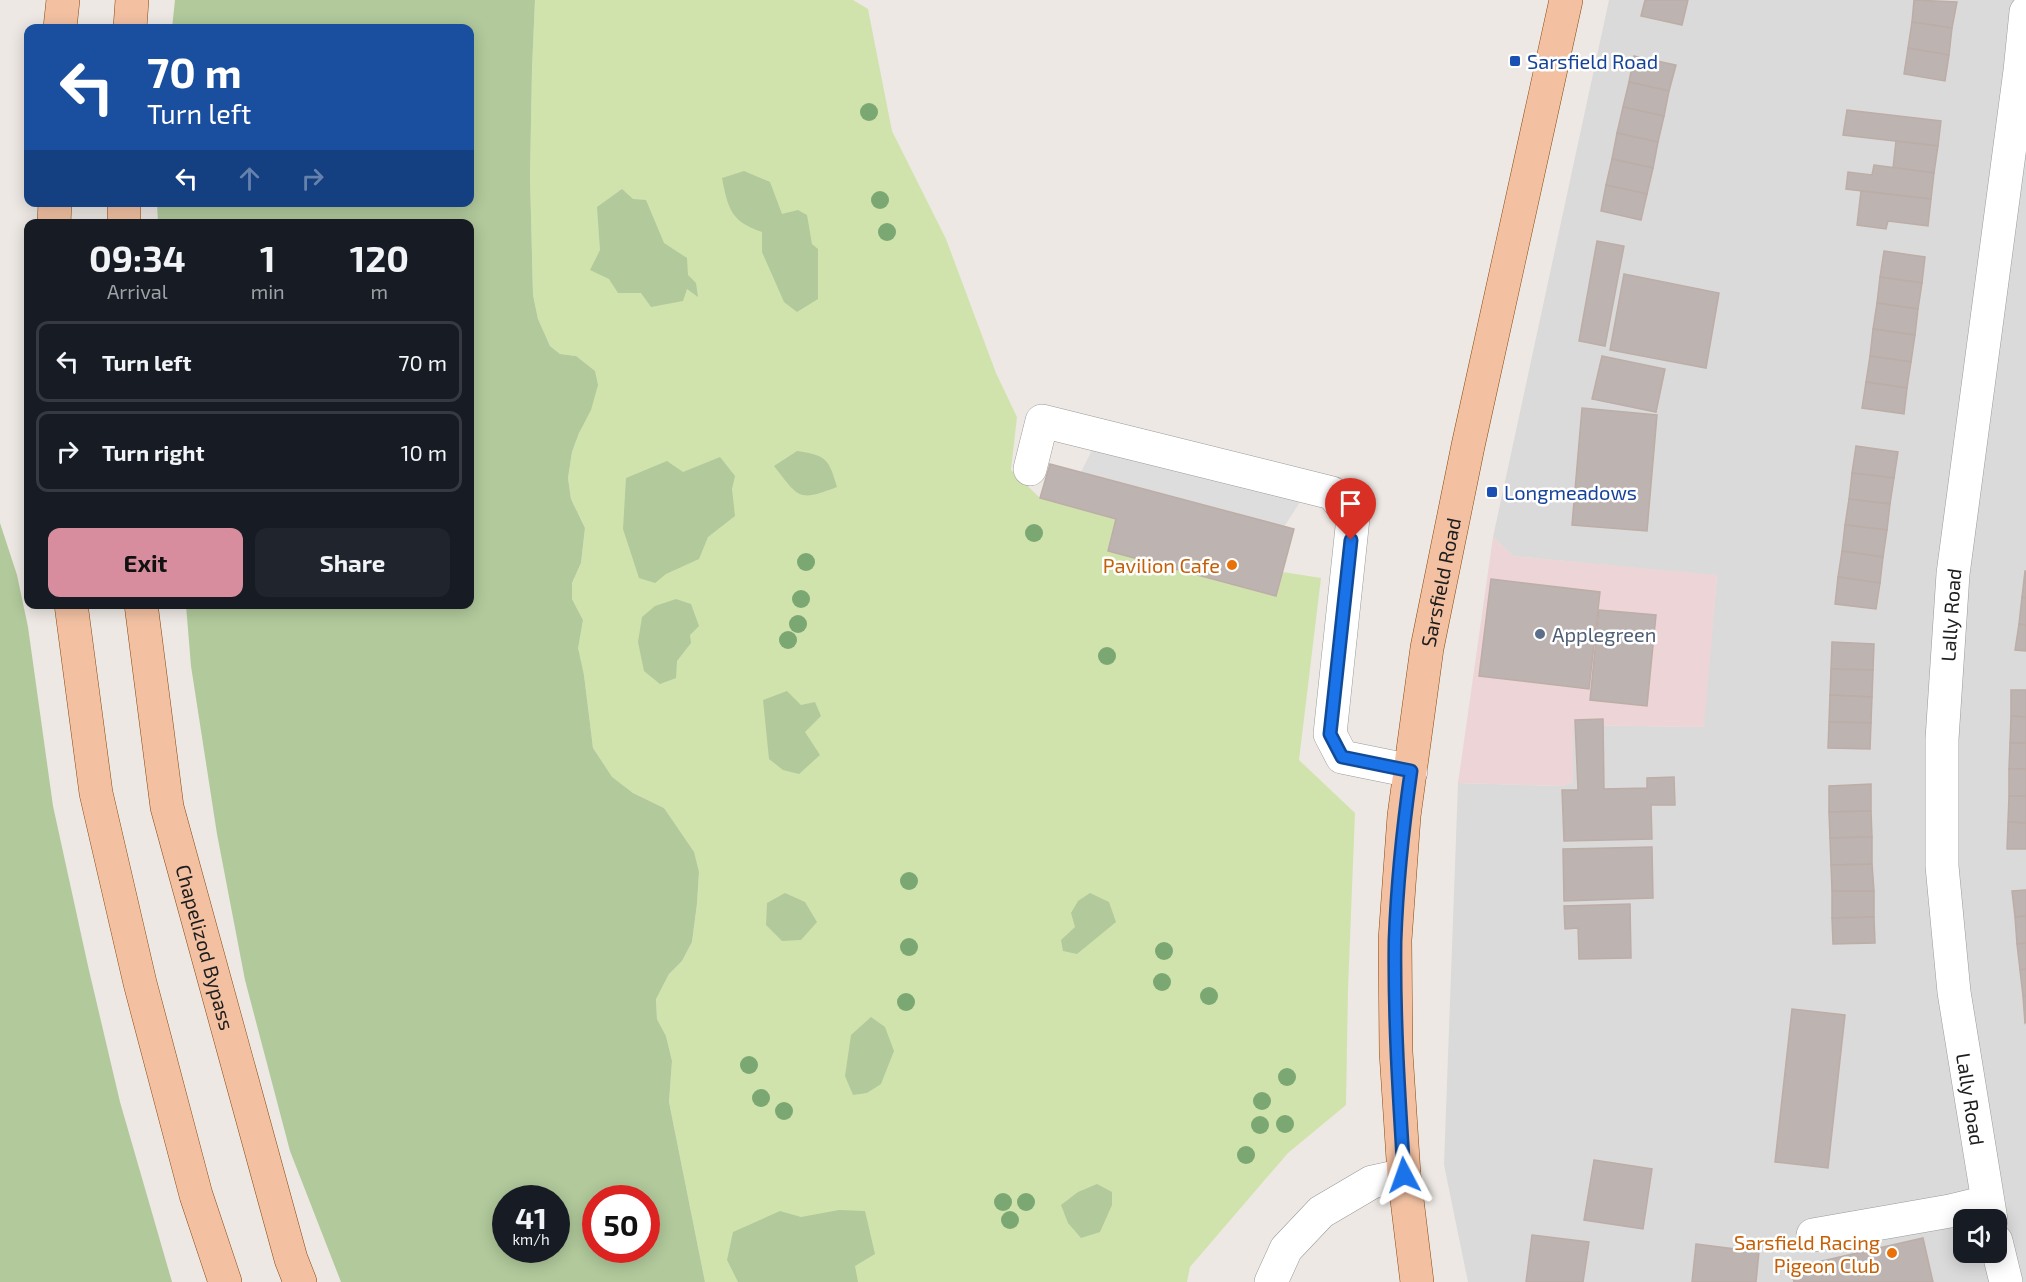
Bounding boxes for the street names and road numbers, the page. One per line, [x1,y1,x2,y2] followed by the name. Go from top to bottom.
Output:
[1416,516,1465,649] street label: Sarsfield Road
[1935,567,1966,662] street label: Lally Road
[171,862,240,1033] street label: Chapelizod Bypass
[1952,1051,1990,1147] street label: Lally Road

